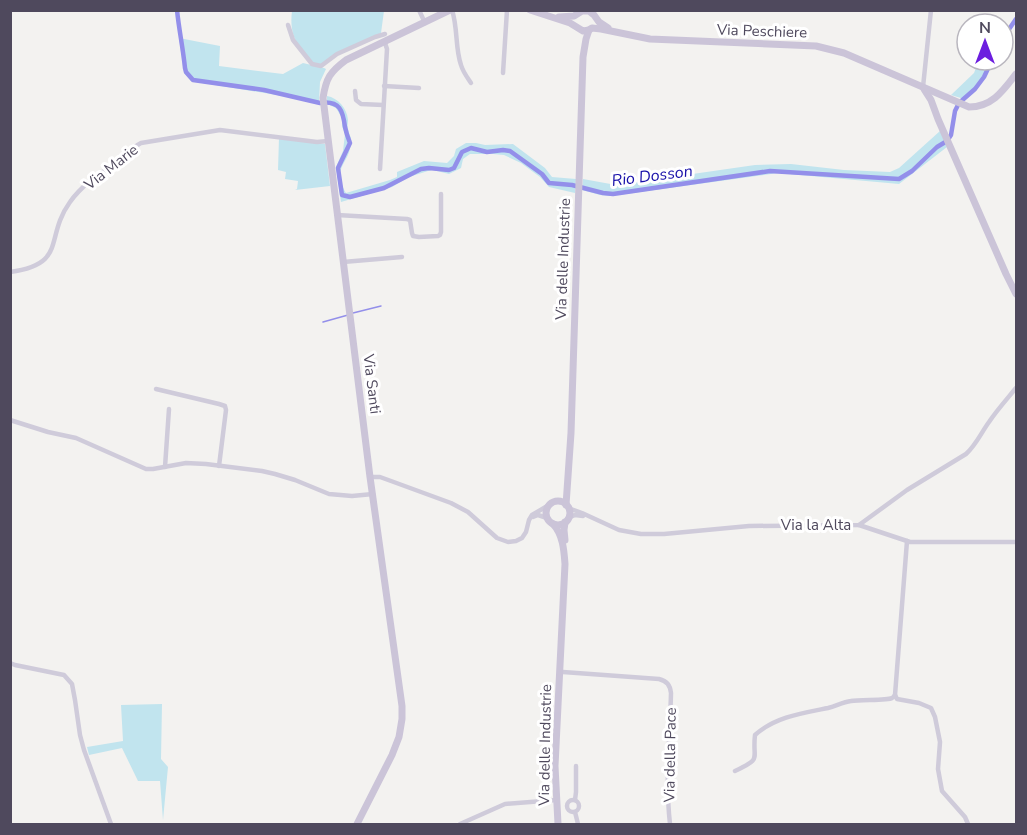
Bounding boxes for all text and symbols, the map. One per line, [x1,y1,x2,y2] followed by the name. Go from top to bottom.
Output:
[955,12,1015,72] north arrow
[979,17,991,39] text: N
[716,19,807,43] street label: Via Peschiere
[79,140,142,195] street label: Via Marie
[610,160,694,192] water label: Rio Dosson
[551,198,575,321] street label: Via delle Industrie
[358,352,386,415] street label: Via Santi
[780,515,851,535] street label: Via la Alta
[534,684,556,807] street label: Via delle Industrie
[659,707,681,804] street label: Via della Pace

